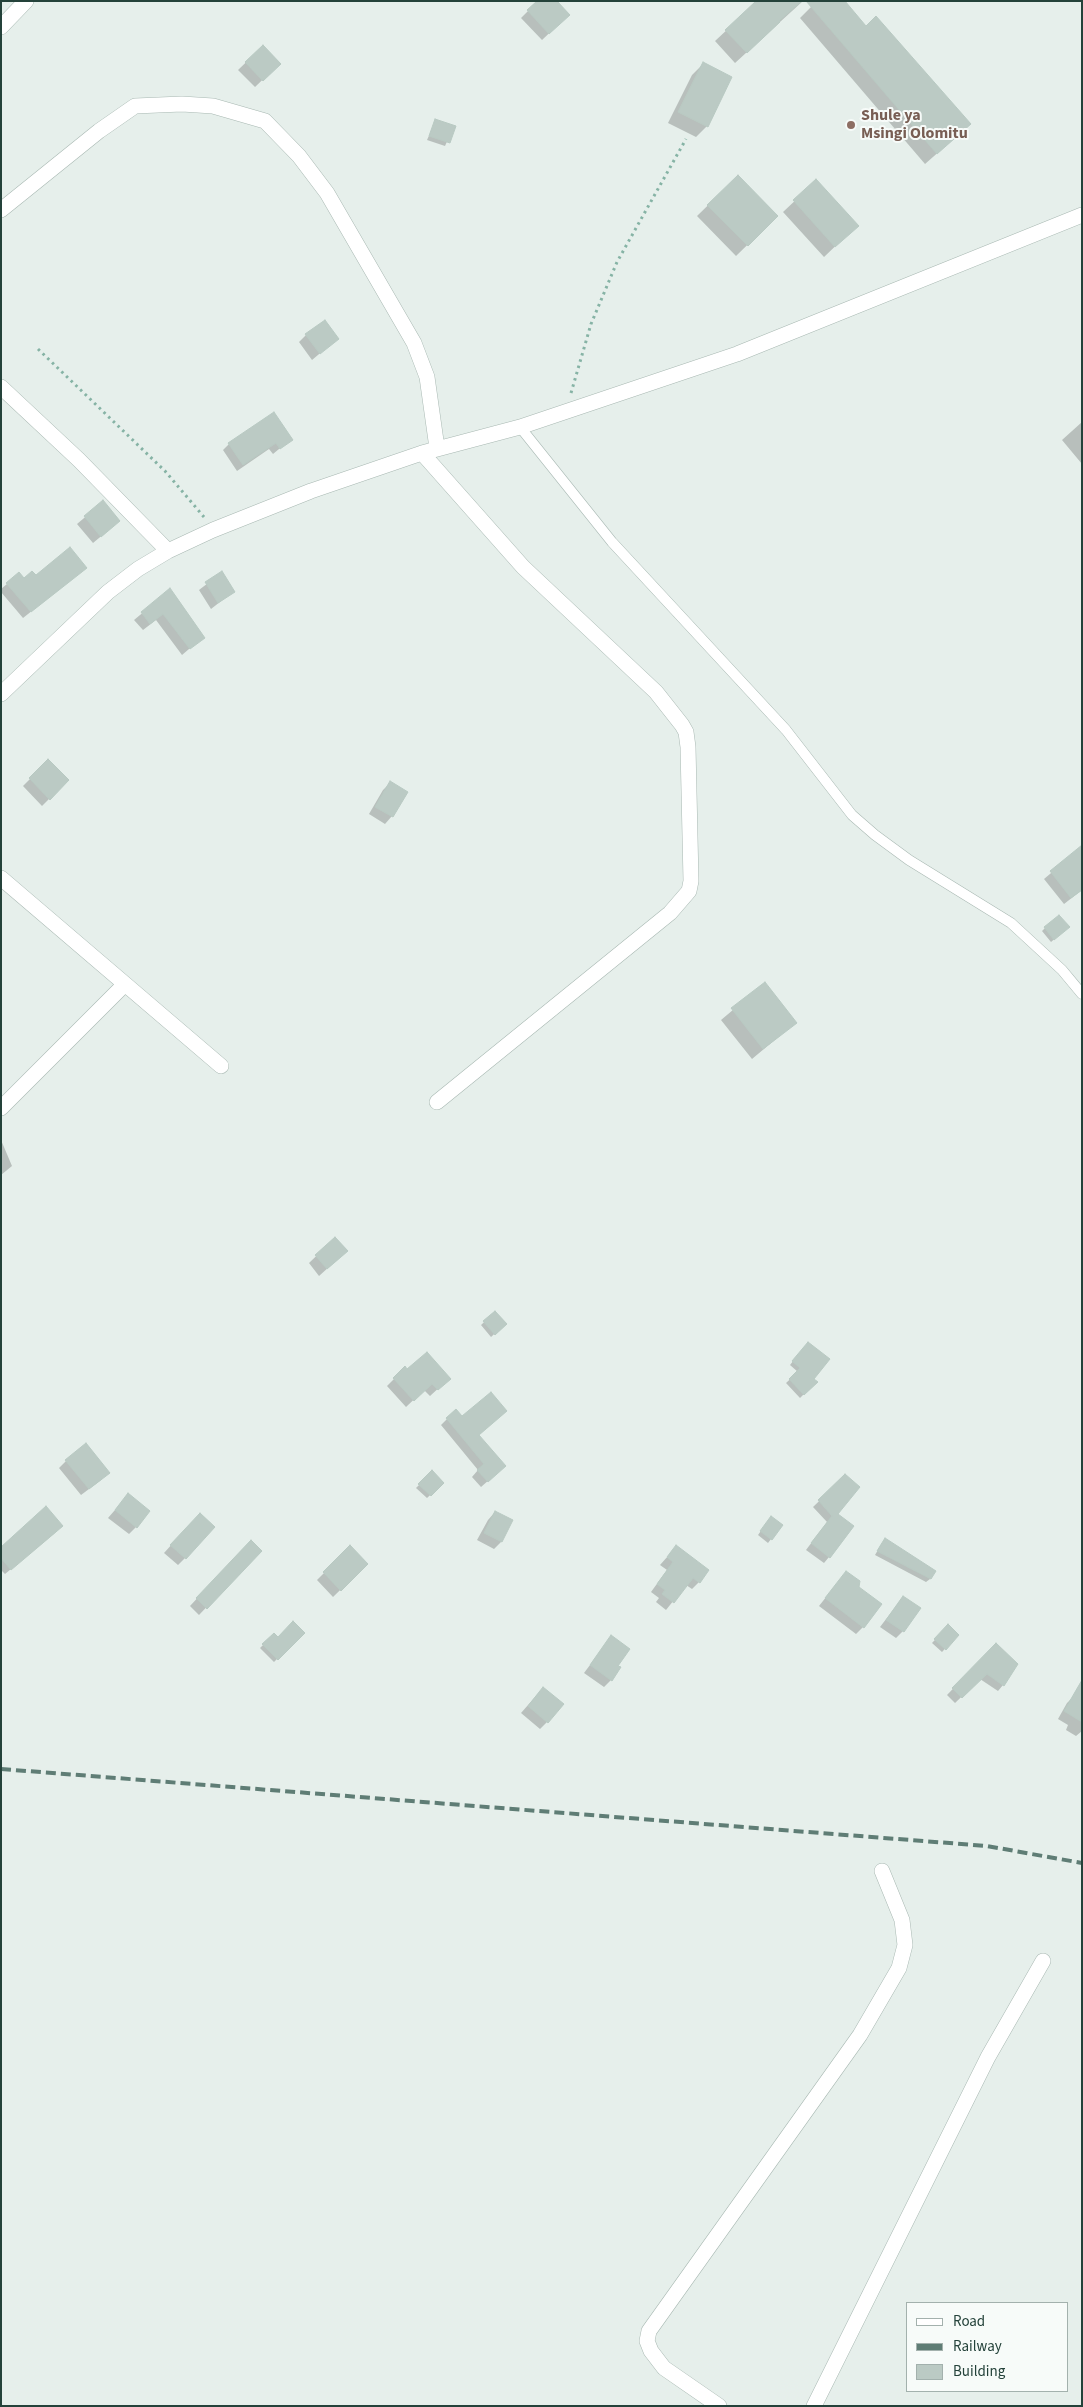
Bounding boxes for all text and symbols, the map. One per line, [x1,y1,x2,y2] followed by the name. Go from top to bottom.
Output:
[861,106,968,144] place label: Shule ya Msingi Olomitu
[845,119,857,131] marker: Shule ya Msingi Olomitu
[906,2302,1068,2392] legend
[953,2311,985,2332] text: Road
[953,2336,1002,2357] text: Railway
[953,2361,1005,2382] text: Building

